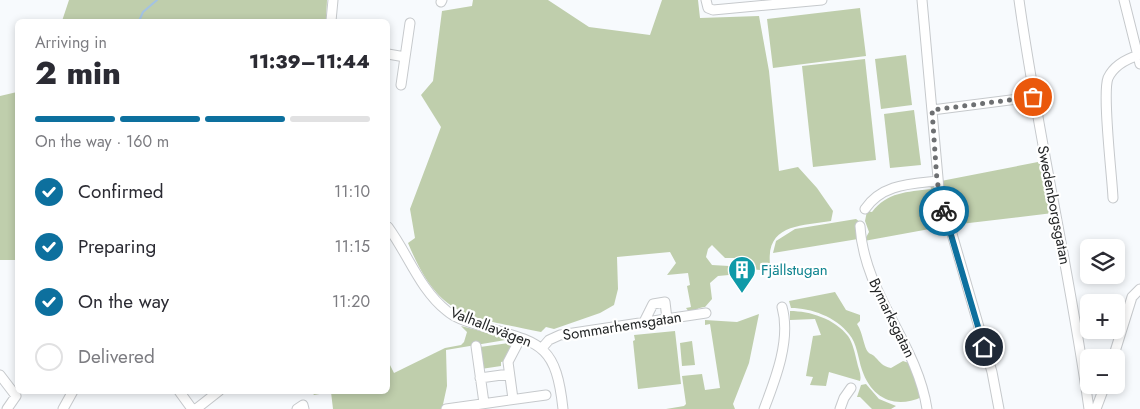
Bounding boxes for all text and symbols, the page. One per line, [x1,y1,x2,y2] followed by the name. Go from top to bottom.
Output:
[35,31,107,54] text: Arriving in
[249,48,370,75] text: 11:39–11:44
[35,50,121,96] text: 2 min
[1012,76,1054,118] pin
[1019,83,1047,111] icon: bag
[35,130,169,153] text: On the way · 160 m
[1032,144,1076,266] street label: Swedenborgsgatan
[35,178,63,206] icon: check
[78,178,164,205] text: Confirmed
[334,180,370,203] text: 11:10
[919,186,969,236] courier
[930,197,958,225] icon: bike
[35,233,63,261] icon: check
[78,233,156,260] text: Preparing
[335,235,370,258] text: 11:15
[1080,239,1125,394] map controls
[1080,239,1125,284] button: layers
[727,255,757,294] building icon: Fjällstugan
[761,259,828,281] place label: Fjällstugan
[863,274,921,362] street label: Bymarksgatan
[35,288,63,316] icon: check
[78,288,169,315] text: On the way
[332,290,370,313] text: 11:20
[1080,294,1125,339] button: +
[447,301,535,353] street label: Valhallavägen
[561,306,683,346] street label: Sommarhemsgatan
[963,326,1005,368] pin
[970,333,998,361] icon: home
[78,343,155,370] text: Delivered
[1080,349,1125,394] button: −

